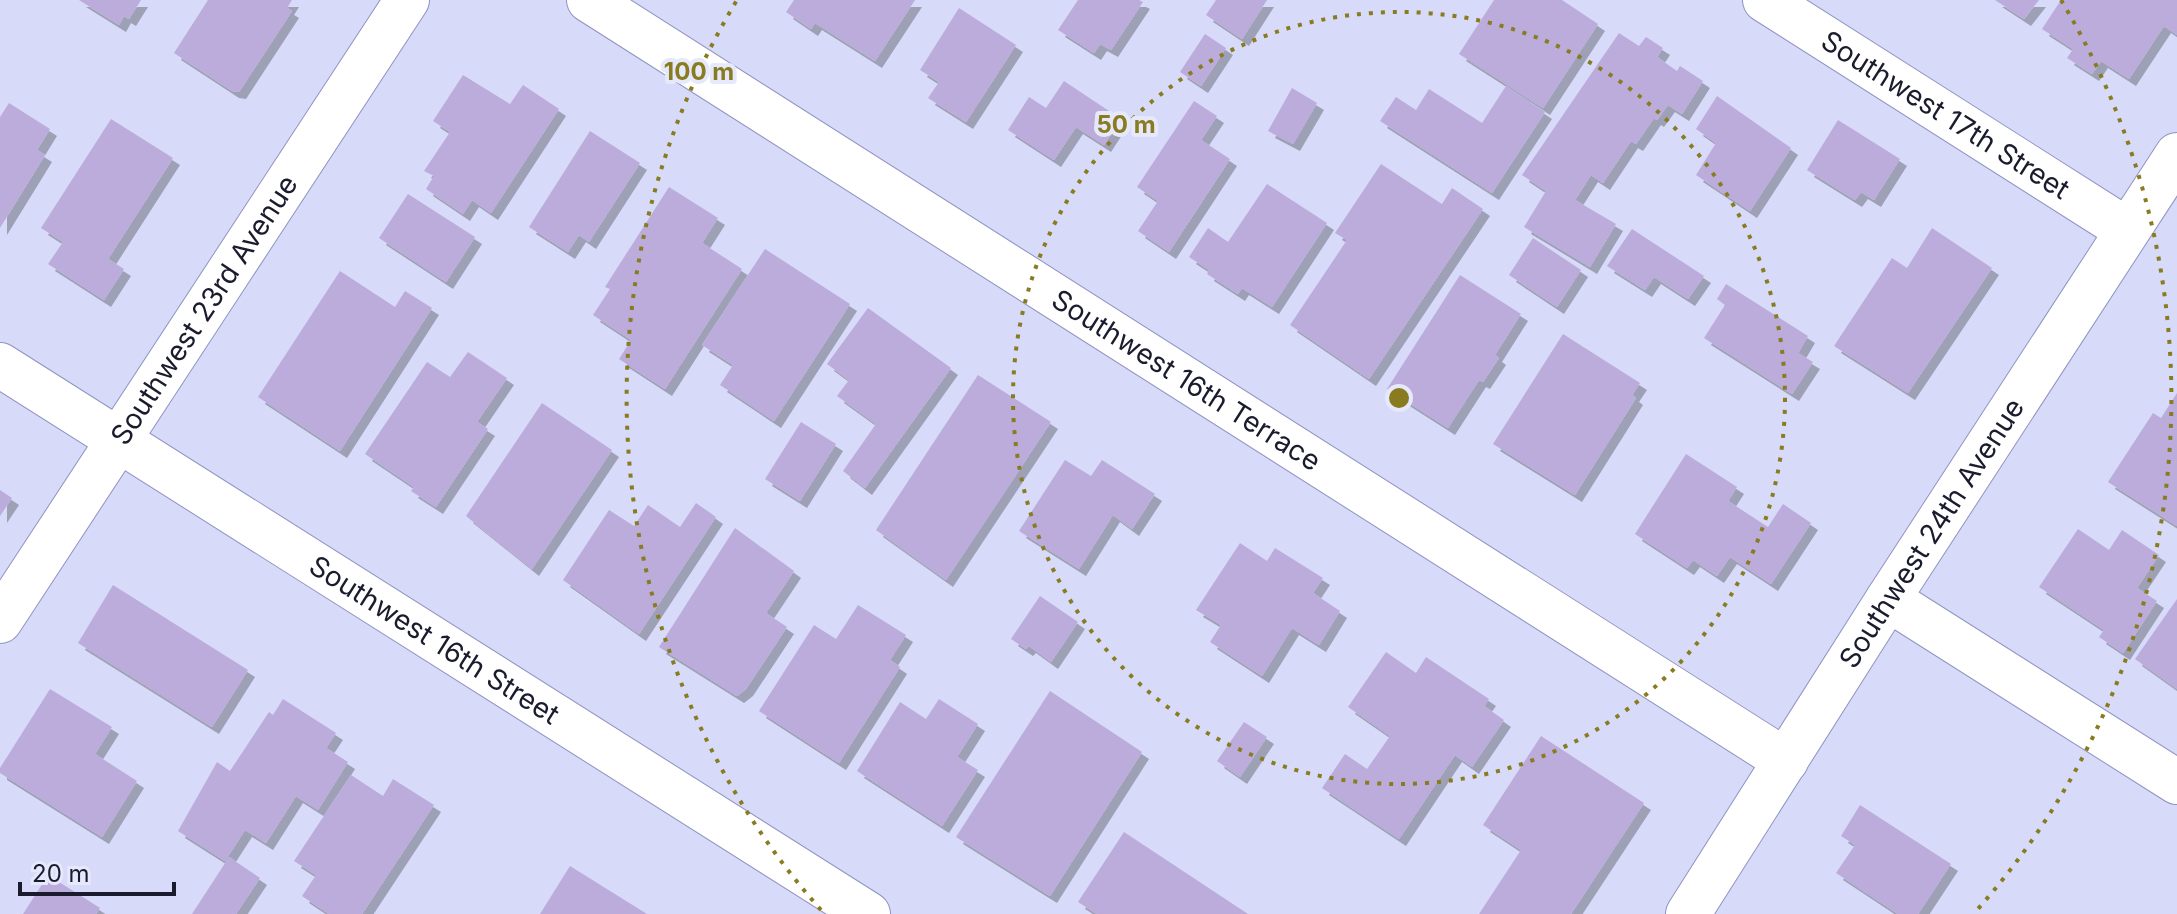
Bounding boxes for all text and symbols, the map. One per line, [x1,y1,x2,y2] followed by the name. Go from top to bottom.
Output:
[1815,23,2076,206] street label: Southwest 17th Street
[664,57,734,86] text: 100 m
[1096,110,1156,139] text: 50 m
[103,169,305,451] street label: Southwest 23rd Avenue
[1046,282,1327,478] street label: Southwest 16th Terrace
[1385,384,1413,412] centre of rings
[1832,392,2031,674] street label: Southwest 24th Avenue
[303,548,566,731] street label: Southwest 16th Street
[20,846,174,896] scale bar
[32,859,90,888] text: 20 m

